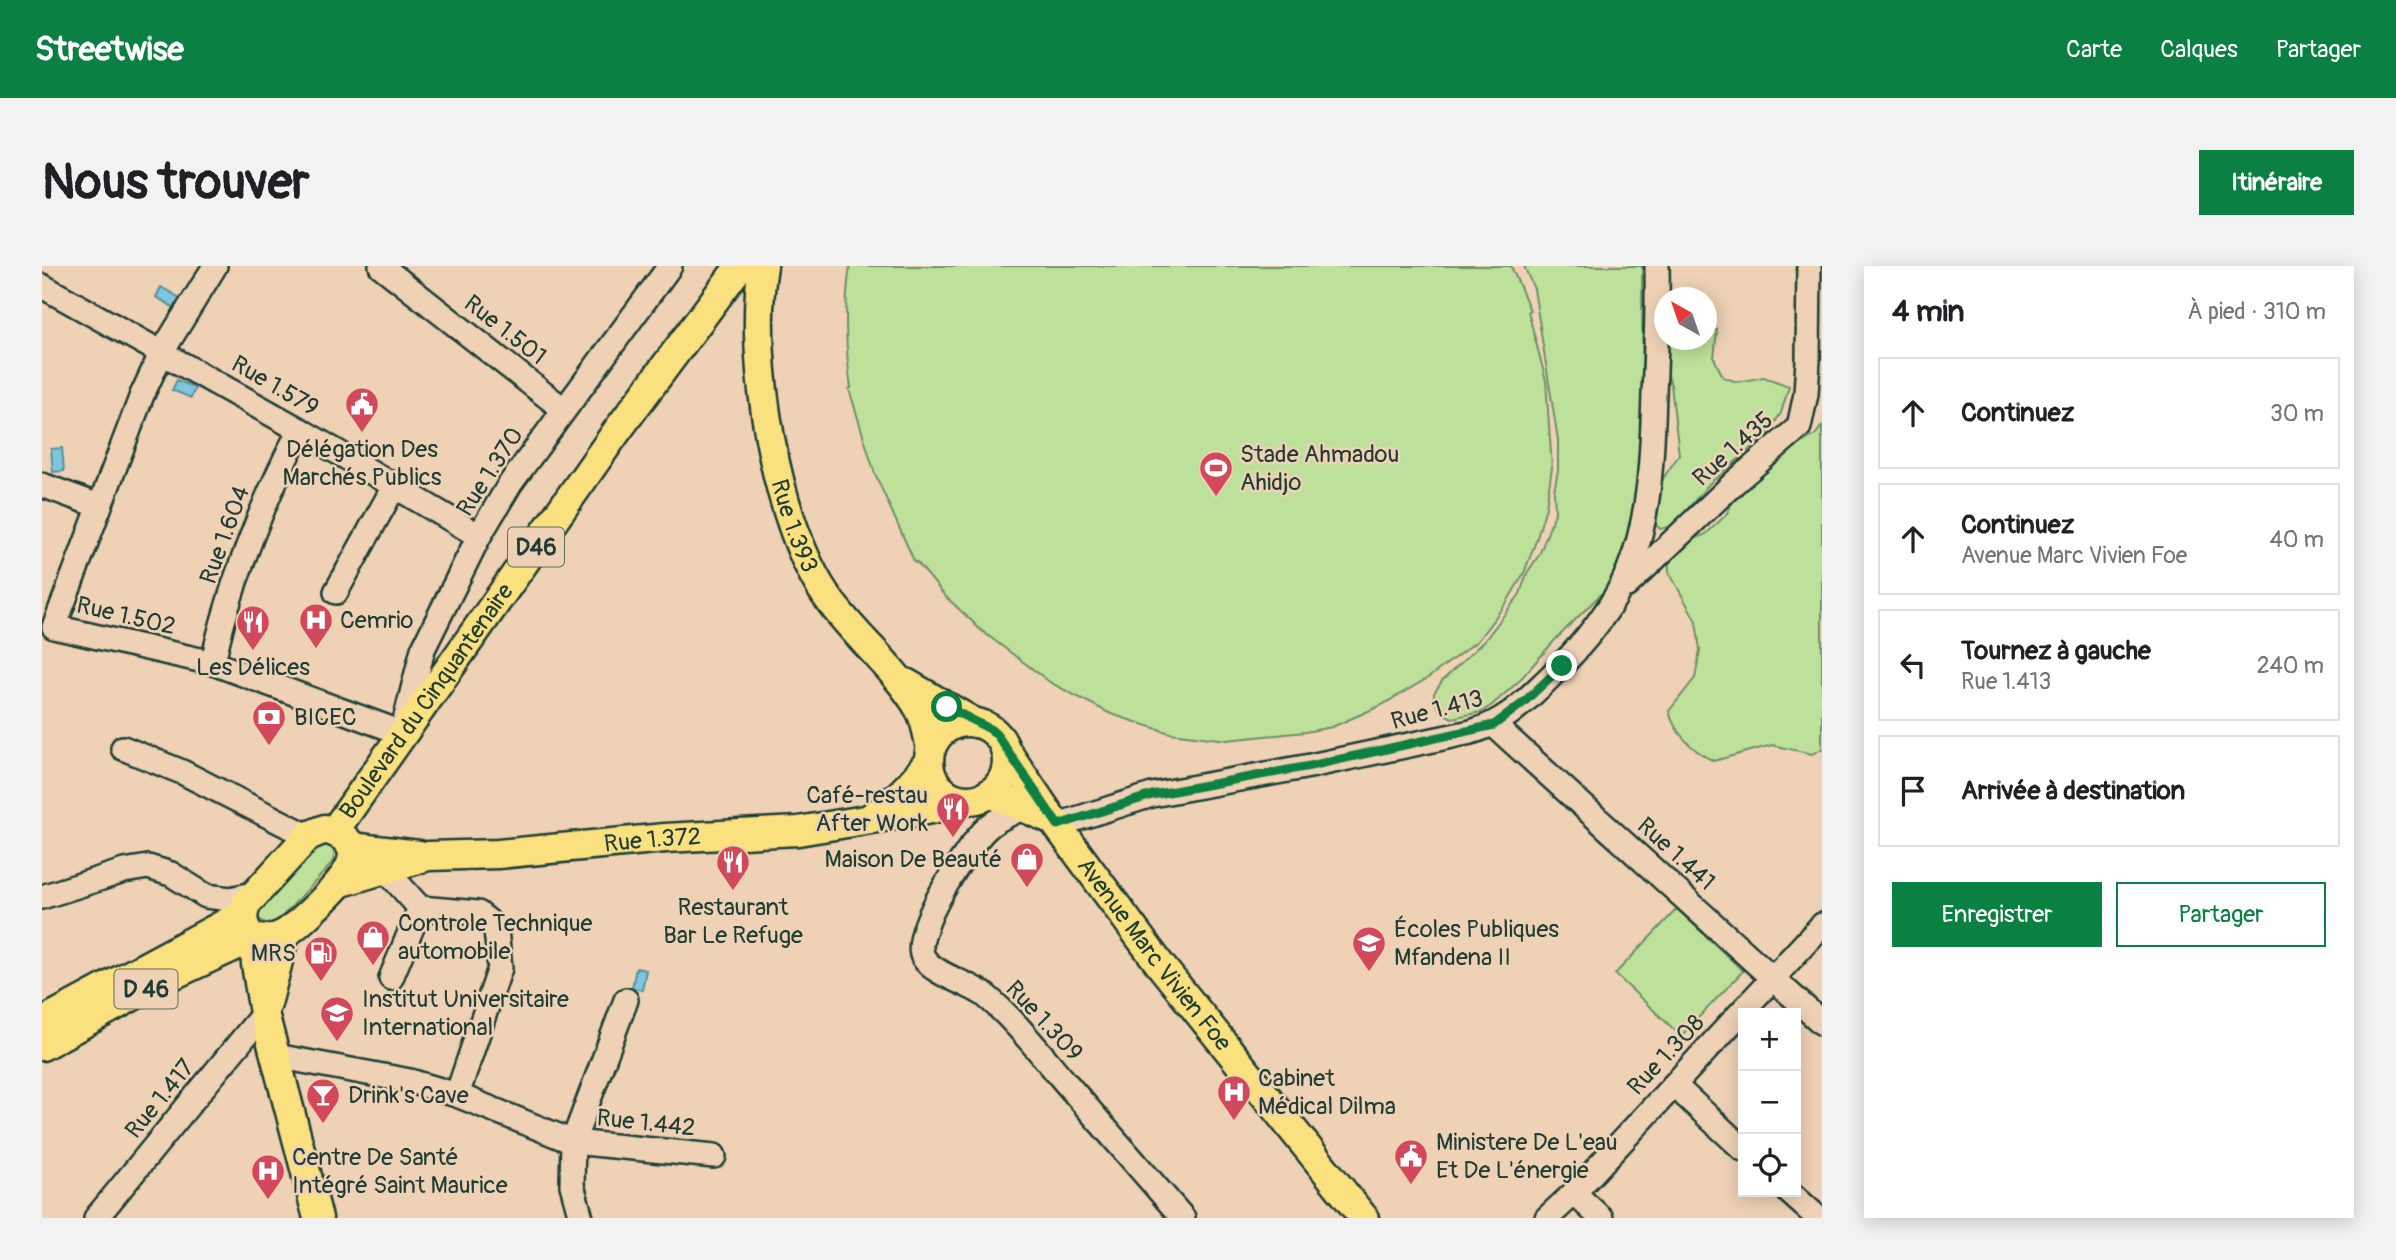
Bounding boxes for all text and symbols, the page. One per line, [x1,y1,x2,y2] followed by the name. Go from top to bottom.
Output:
[35,29,184,70] text: Streetwise
[2066,35,2122,64] text: Carte
[2160,35,2238,64] text: Calques
[2276,35,2361,64] text: Partager
[2199,150,2354,215] button: Itinéraire
[42,152,310,213] text: Nous trouver
[1654,287,1717,350] north arrow
[458,289,552,371] street label: Rue 1.501
[1892,293,1965,330] text: 4 min
[2188,297,2326,326] text: À pied · 310 m
[226,350,324,422] street label: Rue 1.579
[343,385,381,434] public building icon: Délégation Des Marchés Publics
[1894,394,1932,432] icon: ahead
[1961,397,2074,429] text: Continuez
[2270,399,2324,428] text: 30 m
[1687,405,1779,493] street label: Rue 1.435
[451,422,529,522] street label: Rue 1.370
[282,435,442,492] place label: Délégation Des Marchés Publics
[1240,440,1399,497] place label: Stade Ahmadou Ahidjo
[1197,449,1235,498] sports icon: Stade Ahmadou Ahidjo
[765,476,825,577] street label: Rue 1.393
[194,482,256,588] street label: Rue 1.604
[1961,509,2074,541] text: Continuez
[1894,520,1932,558] icon: ahead
[2270,525,2324,554] text: 40 m
[508,528,564,566] road number: D46
[1961,541,2187,570] text: Avenue Marc Vivien Foe
[333,577,519,824] street label: Boulevard du Cinquantenaire
[74,591,178,641] street label: Rue 1.502
[297,601,335,650] hospital icon: Cemrio
[234,603,272,652] restaurant icon: Les Délices
[340,606,414,635] place label: Cemrio
[1961,635,2151,667] text: Tournez à gauche
[1894,646,1932,684] icon: left
[1546,650,1577,681] route end
[2257,651,2324,680] text: 240 m
[196,653,310,682] place label: Les Délices
[1961,667,2051,696] text: Rue 1.413
[1388,684,1486,736] street label: Rue 1.413
[931,691,962,722] route start
[250,698,288,747] bank icon: BICEC
[294,703,356,732] place label: BICEC
[1894,772,1932,810] icon: arrive
[1961,775,2185,807] text: Arrivée à destination
[806,781,928,838] place label: Café-restau After Work
[934,790,972,839] restaurant icon: Café-restau After Work
[1631,811,1721,897] street label: Rue 1.441
[603,822,702,858] street label: Rue 1.372
[1008,840,1046,889] shop icon: Maison De Beauté
[714,843,752,892] restaurant icon: Restaurant Bar Le Refuge
[824,845,1002,874] place label: Maison De Beauté
[1071,852,1238,1057] street label: Avenue Marc Vivien Foe
[1892,882,2102,947] button: Enregistrer
[2116,882,2326,947] button: Partager
[663,893,803,950] place label: Restaurant Bar Le Refuge
[398,909,593,966] place label: Controle Technique automobile
[1394,915,1559,972] place label: Écoles Publiques Mfandena II
[354,918,392,967] shop icon: Controle Technique automobile
[1350,924,1388,973] school or university icon: Écoles Publiques Mfandena II
[302,934,340,983] fuel station icon: MRS
[251,939,296,968] place label: MRS
[114,970,178,1009] road number: D 46
[999,975,1089,1067] street label: Rue 1.309
[362,985,569,1042] place label: Institut Universitaire International
[318,994,356,1043] school or university icon: Institut Universitaire International
[1738,1008,1801,1197] map controls
[1738,1008,1801,1071] button: +
[1621,1009,1711,1101] street label: Rue 1.308
[119,1053,201,1145] street label: Rue 1.417
[1258,1064,1396,1121] place label: Cabinet Médical Dilma
[1738,1071,1801,1134] button: −
[1215,1073,1253,1122] hospital icon: Cabinet Médical Dilma
[304,1076,342,1125] bar icon: Drink's Cave
[348,1081,469,1110] place label: Drink's Cave
[595,1103,697,1143] street label: Rue 1.442
[1436,1128,1618,1185] place label: Ministere De L'eau Et De L'énergie
[1738,1134,1801,1197] button: locate
[1392,1137,1430,1186] public building icon: Ministere De L'eau Et De L'énergie
[292,1143,508,1200] place label: Centre De Santé Intégré Saint Maurice
[249,1152,287,1201] hospital icon: Centre De Santé Intégré Saint Maurice

